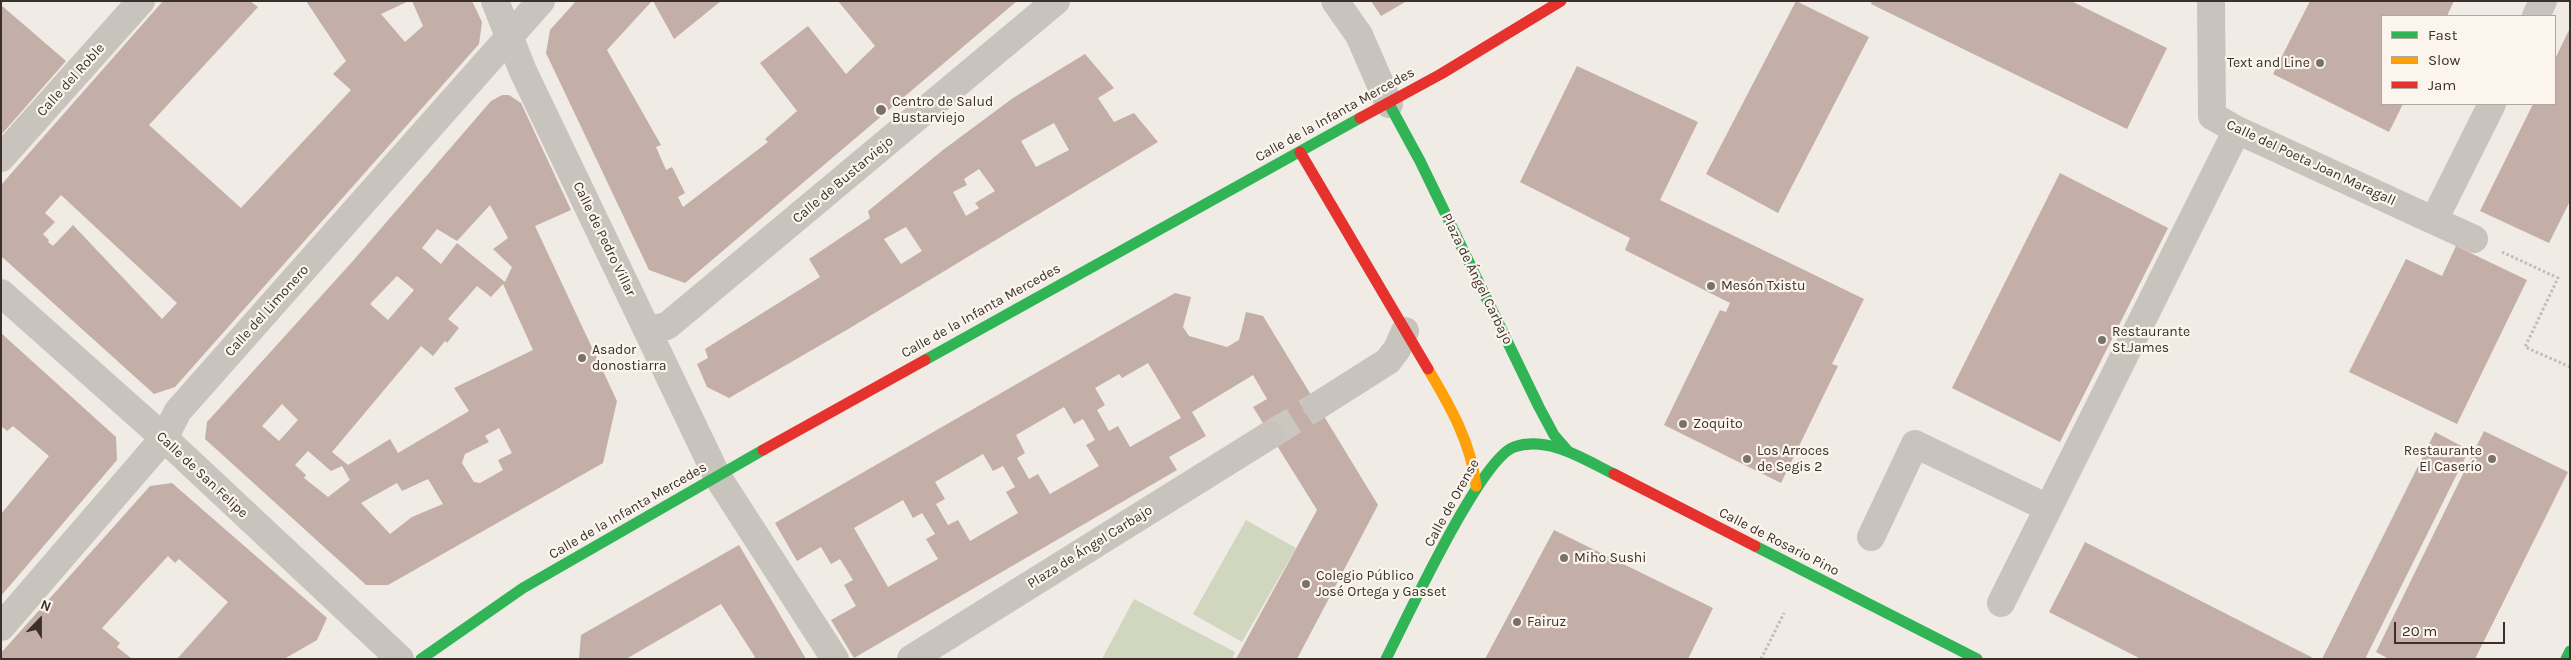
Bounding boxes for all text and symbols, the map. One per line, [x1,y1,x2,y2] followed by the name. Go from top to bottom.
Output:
[2381,15,2556,105] legend
[2428,26,2457,44] text: Fast
[34,40,108,120] street label: Calle del Roble
[2428,51,2460,69] text: Slow
[2227,55,2310,71] place label: Text and Line
[2314,57,2326,69] marker: Text and Line
[1252,64,1418,166] street label: Calle de la Infanta Mercedes
[2428,76,2456,94] text: Jam
[892,94,993,126] place label: Centro de Salud Bustarviejo
[874,103,888,117] marker: Centro de Salud Bustarviejo
[2224,116,2398,210] street label: Calle del Poeta Joan Maragall
[789,133,897,227] street label: Calle de Bustarviejo
[569,179,639,299] street label: Calle de Pedro Villar
[1438,211,1516,347] street label: Plaza de Ángel Carbajo
[898,260,1064,362] street label: Calle de la Infanta Mercedes
[222,262,312,360] street label: Calle del Limonero
[1721,278,1805,294] place label: Mesón Txistu
[1705,280,1717,292] marker: Mesón Txistu
[2112,324,2190,357] place label: Restaurante St.James
[2096,334,2108,346] marker: Restaurante St.James
[592,342,666,374] place label: Asador donostiarra
[576,352,588,364] marker: Asador donostiarra
[1693,416,1743,432] place label: Zoquito
[1677,418,1689,430] marker: Zoquito
[153,428,251,522] street label: Calle de San Felipe
[1757,443,1829,476] place label: Los Arroces de Segis 2
[2404,443,2482,476] place label: Restaurante El Caserío
[1741,453,1753,465] marker: Los Arroces de Segis 2
[2486,453,2498,465] marker: Restaurante El Caserío
[1421,456,1483,550] street label: Calle de Orense
[546,459,710,563] street label: Calle de la Infanta Mercedes
[1024,502,1156,592] street label: Plaza de Ángel Carbajo
[1716,504,1842,580] street label: Calle de Rosario Pino
[1574,550,1646,566] place label: Miho Sushi
[1558,552,1570,564] marker: Miho Sushi
[1316,568,1446,600] place label: Colegio Público José Ortega y Gasset
[1300,578,1312,590] marker: Colegio Público José Ortega y Gasset
[15,595,65,645] north arrow
[38,596,54,615] text: N
[2396,612,2507,644] scale bar
[1527,614,1566,630] place label: Fairuz
[1511,616,1523,628] marker: Fairuz
[2402,622,2437,640] text: 20 m

